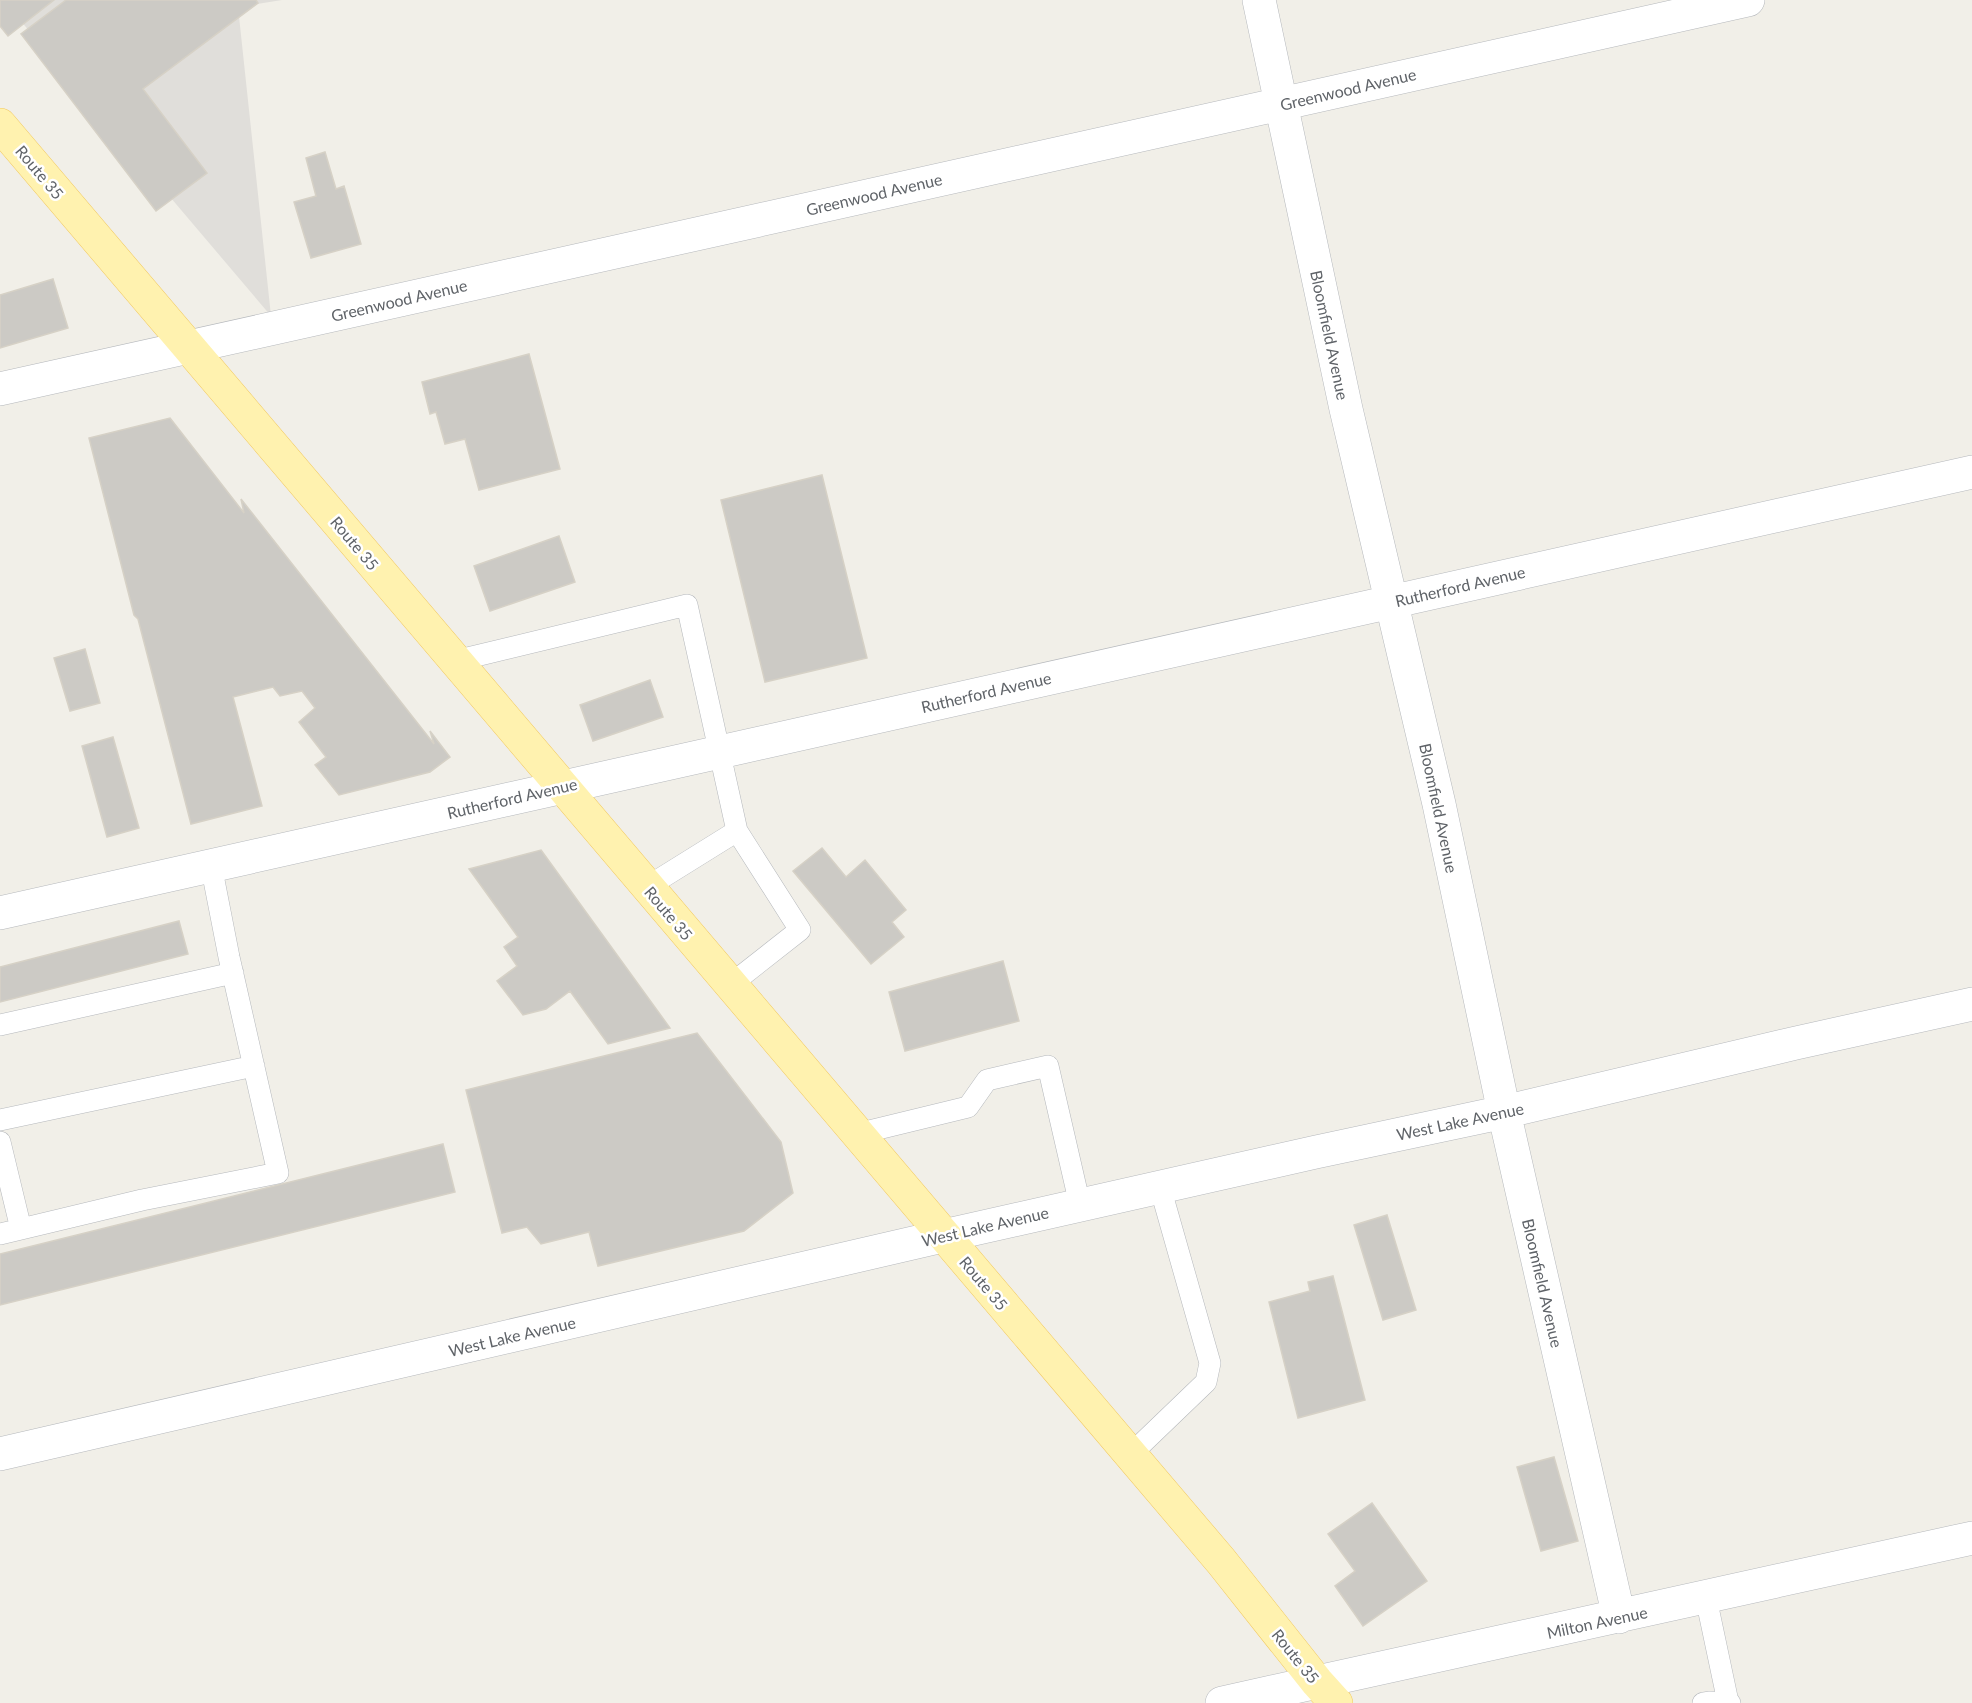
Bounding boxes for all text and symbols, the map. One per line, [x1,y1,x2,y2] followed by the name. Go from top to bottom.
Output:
[1278,64,1418,114] street label: Greenwood Avenue
[12,141,68,203] street label: Route 35
[804,169,944,219] street label: Greenwood Avenue
[1307,268,1353,402] street label: Bloomfield Avenue
[329,275,469,325] street label: Greenwood Avenue
[327,512,383,574] street label: Route 35
[1393,562,1527,610] street label: Rutherford Avenue
[919,668,1053,716] street label: Rutherford Avenue
[1416,741,1462,875] street label: Bloomfield Avenue
[445,774,579,822] street label: Rutherford Avenue
[641,882,697,944] street label: Route 35
[1395,1098,1525,1144] street label: West Lake Avenue
[920,1202,1050,1250] street label: West Lake Avenue
[1519,1217,1567,1349] street label: Bloomfield Avenue
[956,1252,1012,1314] street label: Route 35
[447,1312,577,1360] street label: West Lake Avenue
[1545,1602,1649,1642] street label: Milton Avenue
[1268,1625,1324,1687] street label: Route 35

